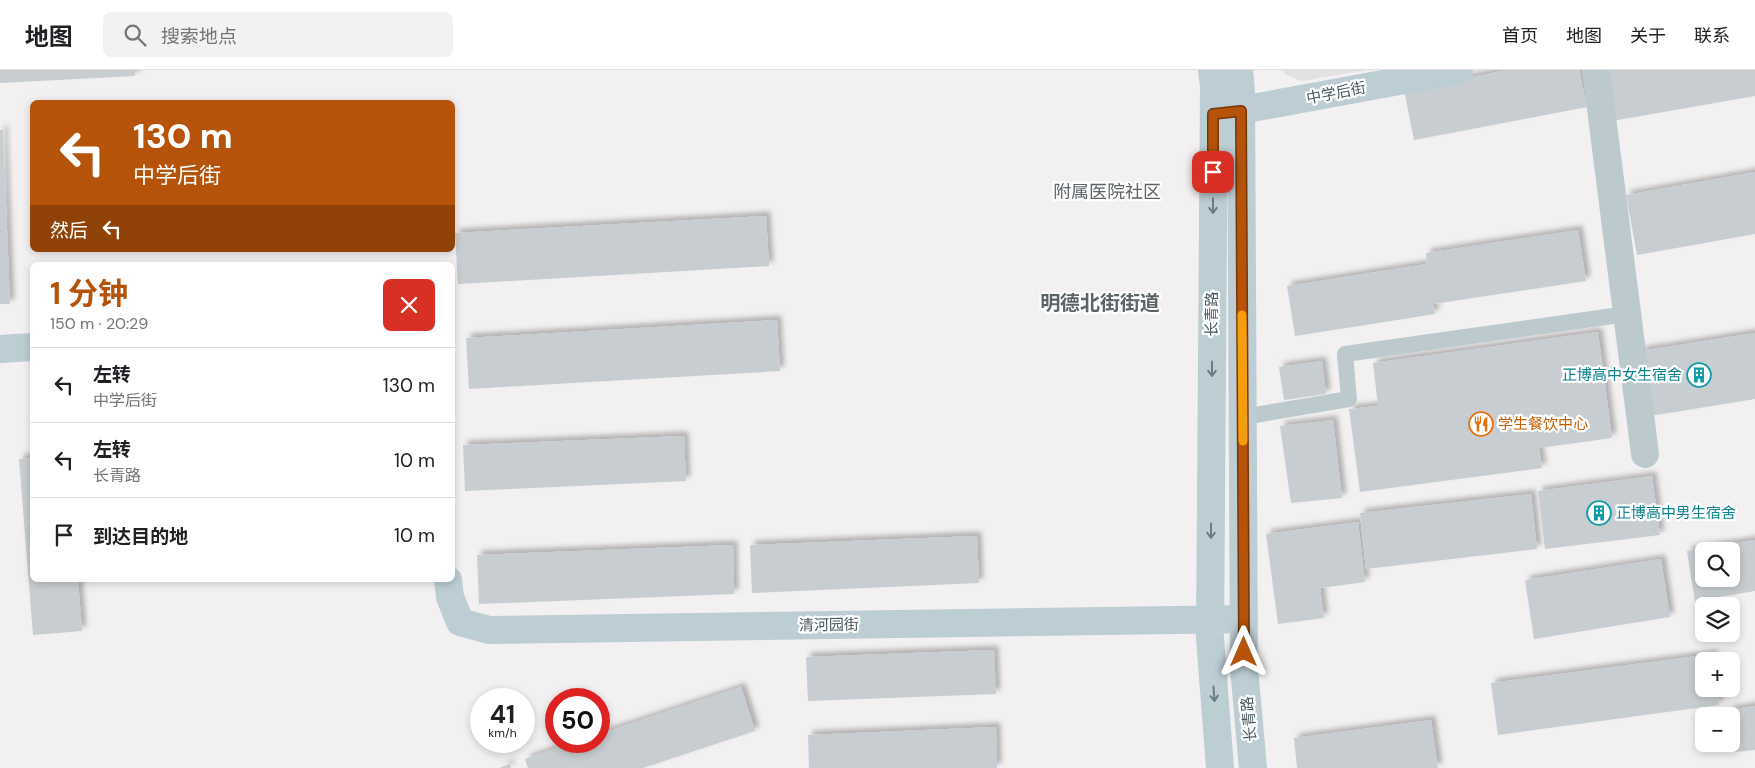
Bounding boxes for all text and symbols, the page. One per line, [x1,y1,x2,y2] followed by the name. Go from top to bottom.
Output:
[103,12,453,57] search box
[25,21,73,52] text: 地图
[121,21,149,49] icon: search
[161,24,237,49] text: 搜索地点
[1502,24,1538,48] text: 首页
[1566,24,1602,48] text: 地图
[1630,24,1666,48] text: 关于
[1694,24,1730,48] text: 联系
[1305,77,1367,109] street label: 中学后街
[133,113,233,159] text: 130 m
[50,120,115,185] icon: left
[1192,151,1234,193] pin
[1199,158,1227,186] icon: arrive
[133,161,221,190] text: 中学后街
[1053,180,1161,204] district label: 附属医院社区
[1208,198,1218,214] one-way arrow
[98,215,126,243] icon: left
[50,218,88,243] text: 然后
[50,274,128,313] text: 1 分钟
[383,279,435,331] button: close
[1040,290,1160,316] district label: 明德北街街道
[1202,291,1222,337] street label: 长青路
[50,313,148,334] text: 150 m · 20:29
[1207,360,1217,376] one-way arrow
[93,362,131,387] text: 左转
[1686,362,1712,388] building icon: 正博高中女生宿舍
[1562,365,1682,385] place label: 正博高中女生宿舍
[50,371,78,399] icon: left
[383,373,435,398] text: 130 m
[93,390,157,411] text: 中学后街
[1468,411,1494,437] restaurant icon: 学生餐饮中心
[1498,414,1588,434] place label: 学生餐饮中心
[93,437,131,462] text: 左转
[50,446,78,474] icon: left
[394,448,435,473] text: 10 m
[93,465,141,486] text: 长青路
[1586,500,1612,526] building icon: 正博高中男生宿舍
[1616,503,1736,523] place label: 正博高中男生宿舍
[50,521,78,549] icon: arrive
[1206,522,1216,539] one-way arrow
[394,523,435,548] text: 10 m
[93,524,188,549] text: 到达目的地
[1695,542,1740,752] map controls
[1695,542,1740,587] button: search
[1695,597,1740,642] button: layers
[799,614,859,636] street label: 清河园街
[1217,625,1269,677] position arrow
[1695,652,1740,697] button: +
[1209,685,1218,701] one-way arrow
[545,688,610,753] speed limit sign: 50
[1237,696,1261,742] street label: 长青路
[490,698,515,731] text: 41
[1695,707,1740,752] button: −
[488,725,517,741] text: km/h

